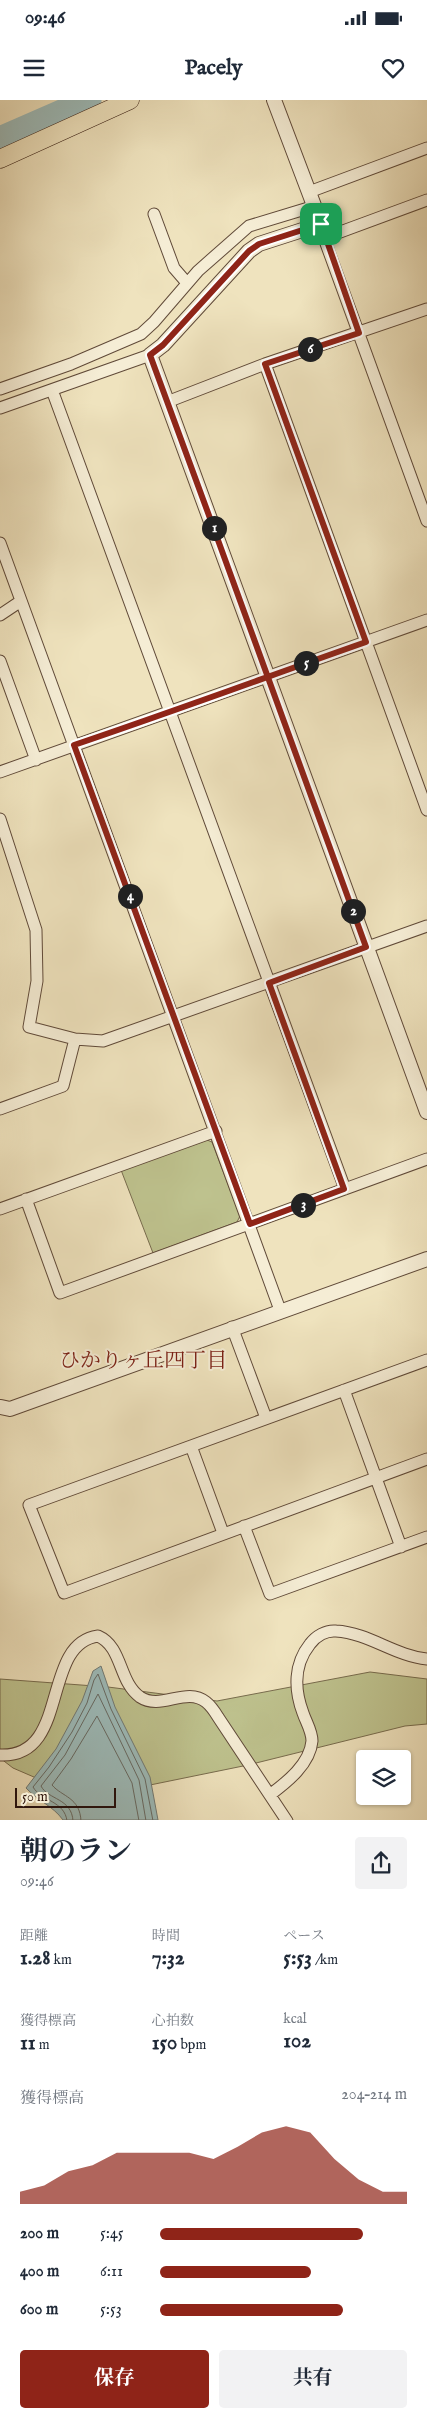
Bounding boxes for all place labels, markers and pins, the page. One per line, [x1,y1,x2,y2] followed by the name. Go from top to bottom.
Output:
[300,203,342,245] pin
[298,336,322,362] pin: 6
[202,516,226,540] pin: 1
[294,650,318,676] pin: 5
[118,884,142,908] pin: 4
[340,898,366,924] pin: 2
[290,1192,316,1218] pin: 3

